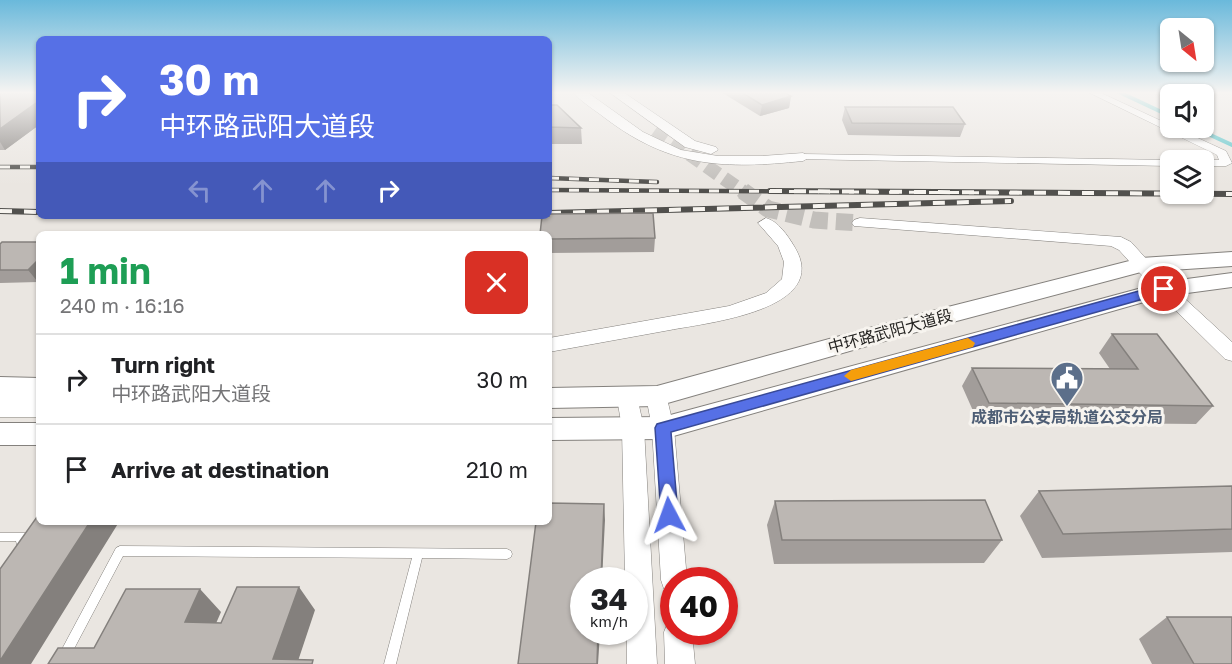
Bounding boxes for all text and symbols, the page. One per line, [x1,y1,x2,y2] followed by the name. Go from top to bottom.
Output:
[1160,18,1214,72] north arrow
[1160,18,1214,204] map controls
[159,54,259,104] text: 30 m
[60,60,138,138] icon: right
[1160,84,1214,138] button: sound
[159,110,375,142] text: 中环路武阳大道段
[1160,150,1214,204] button: layers
[183,174,216,207] icon: left
[246,174,279,207] icon: ahead
[309,174,342,207] icon: ahead
[372,174,405,207] icon: right
[60,249,151,292] text: 1 min
[465,251,528,314] button: close
[1138,263,1189,314] pin
[1147,272,1180,305] icon: arrive
[60,293,185,317] text: 240 m · 16:16
[826,305,954,357] street label: 中环路武阳大道段
[111,351,215,378] text: Turn right
[1049,360,1085,407] public building icon: 成都市公安局轨道公交分局
[60,363,93,396] icon: right
[477,366,528,393] text: 30 m
[111,381,271,405] text: 中环路武阳大道段
[971,407,1163,427] place label: 成都市公安局轨道公交分局
[60,453,93,486] icon: arrive
[111,456,329,483] text: Arrive at destination
[466,456,528,483] text: 210 m
[637,483,701,547] position arrow
[660,567,738,645] speed limit sign: 40
[590,581,628,617] text: 34
[590,612,628,630] text: km/h

